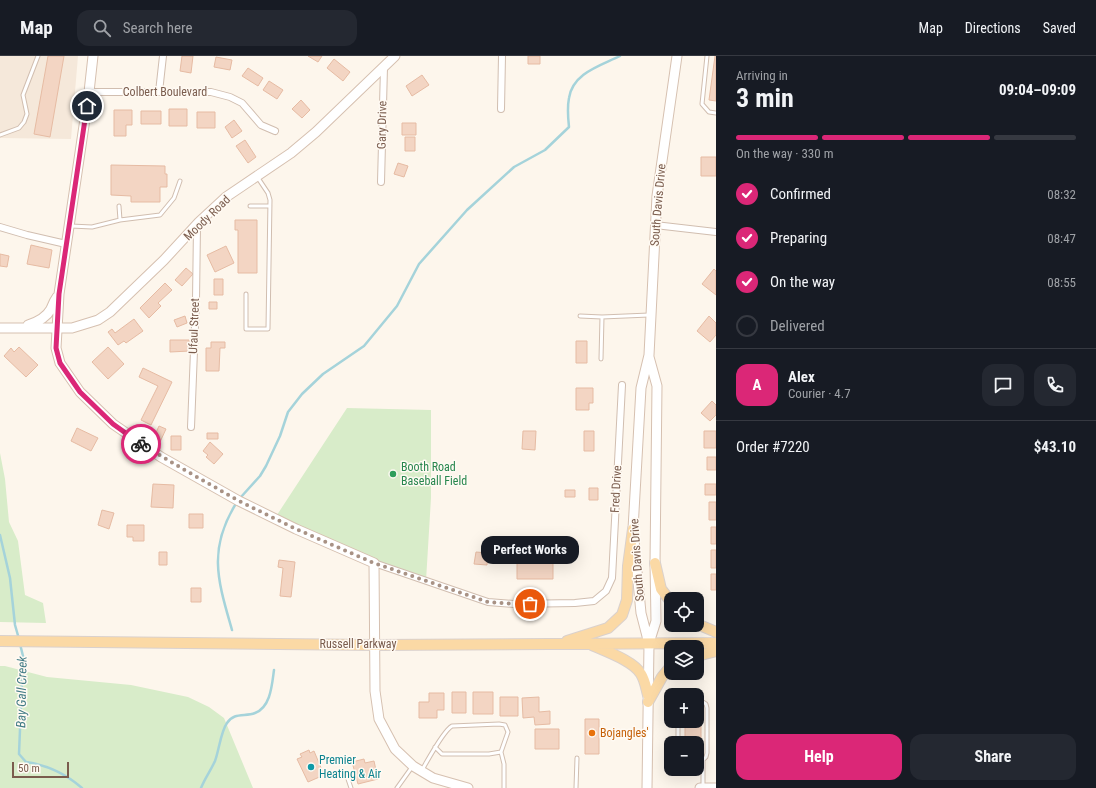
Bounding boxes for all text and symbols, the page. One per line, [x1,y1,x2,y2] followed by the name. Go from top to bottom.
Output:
[77,10,357,46] search box
[20,16,53,39] text: Map
[91,17,113,39] icon: search
[123,19,193,37] text: Search here
[919,20,943,36] text: Map
[965,20,1021,36] text: Directions
[1043,20,1076,36] text: Saved
[736,68,788,83] text: Arriving in
[999,81,1076,99] text: 09:04–09:09
[736,83,794,113] text: 3 min
[123,85,207,99] street label: Colbert Boulevard
[70,89,104,123] pin
[76,95,98,117] icon: home
[375,100,389,149] street label: Gary Drive
[736,146,833,161] text: On the way · 330 m
[647,163,669,247] street label: South Davis Drive
[736,183,758,205] icon: check
[770,185,831,203] text: Confirmed
[1047,187,1076,202] text: 08:32
[181,192,233,244] street label: Moody Road
[736,227,758,249] icon: check
[770,229,827,247] text: Preparing
[1047,231,1076,246] text: 08:47
[736,271,758,293] icon: check
[770,273,835,291] text: On the way
[1047,275,1076,290] text: 08:55
[186,297,202,354] street label: Ufaul Street
[770,317,825,335] text: Delivered
[982,364,1024,406] button: chat
[1034,364,1076,406] button: phone
[788,368,815,386] text: Alex
[753,376,761,394] text: A
[788,386,851,401] text: Courier · 4.7
[121,424,161,464] courier
[130,433,152,455] icon: bike
[736,438,810,456] text: Order #7220
[1034,438,1076,456] text: $43.10
[401,460,467,488] place label: Booth Road Baseball Field
[608,465,624,513] street label: Fred Drive
[388,469,398,479] marker: Booth Road Baseball Field
[627,518,647,602] street label: South Davis Drive
[481,536,579,564] callout: Perfect Works
[493,542,567,557] text: Perfect Works
[513,587,547,621] pin
[664,592,704,776] map controls
[664,592,704,632] button: locate
[519,593,541,615] icon: bag
[320,637,396,651] street label: Russell Parkway
[664,640,704,680] button: layers
[13,656,30,728] water label: Bay Gall Creek
[664,688,704,728] button: +
[600,726,649,740] place label: Bojangles'
[587,728,597,738] marker: Bojangles'
[736,734,902,780] button: Help
[910,734,1076,780] button: Share
[664,736,704,776] button: −
[319,753,382,781] place label: Premier Heating & Air
[12,760,69,779] scale bar
[18,762,40,775] text: 50 m
[306,762,316,772] marker: Premier Heating & Air

